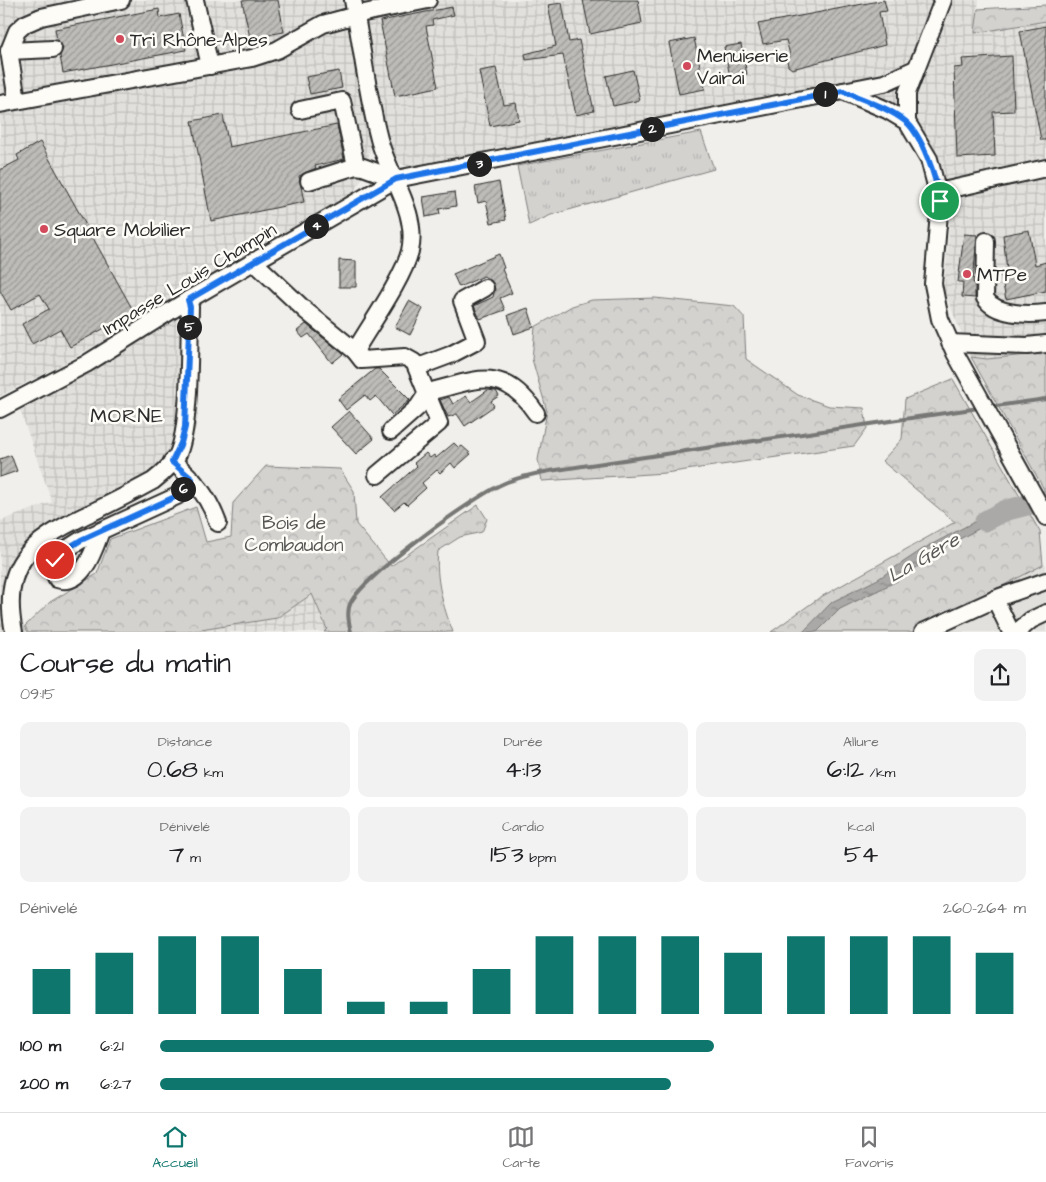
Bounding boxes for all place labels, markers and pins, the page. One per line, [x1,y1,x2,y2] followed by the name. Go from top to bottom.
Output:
[130,27,268,54] place label: Tri Rhône-Alpes
[114,33,126,45] marker: Tri Rhône-Alpes
[697,43,788,92] place label: Menuiserie Vairai
[681,60,693,72] marker: Menuiserie Vairai
[812,82,838,106] pin: 1
[640,116,664,142] pin: 2
[466,152,492,176] pin: 3
[919,180,961,222] pin
[304,214,328,238] pin: 4
[54,217,191,244] place label: Square Mobilier
[38,223,50,235] marker: Square Mobilier
[977,262,1027,289] place label: MTPe
[961,268,973,280] marker: MTPe
[176,314,202,340] pin: 5
[170,476,196,502] pin: 6
[34,539,76,581] pin

